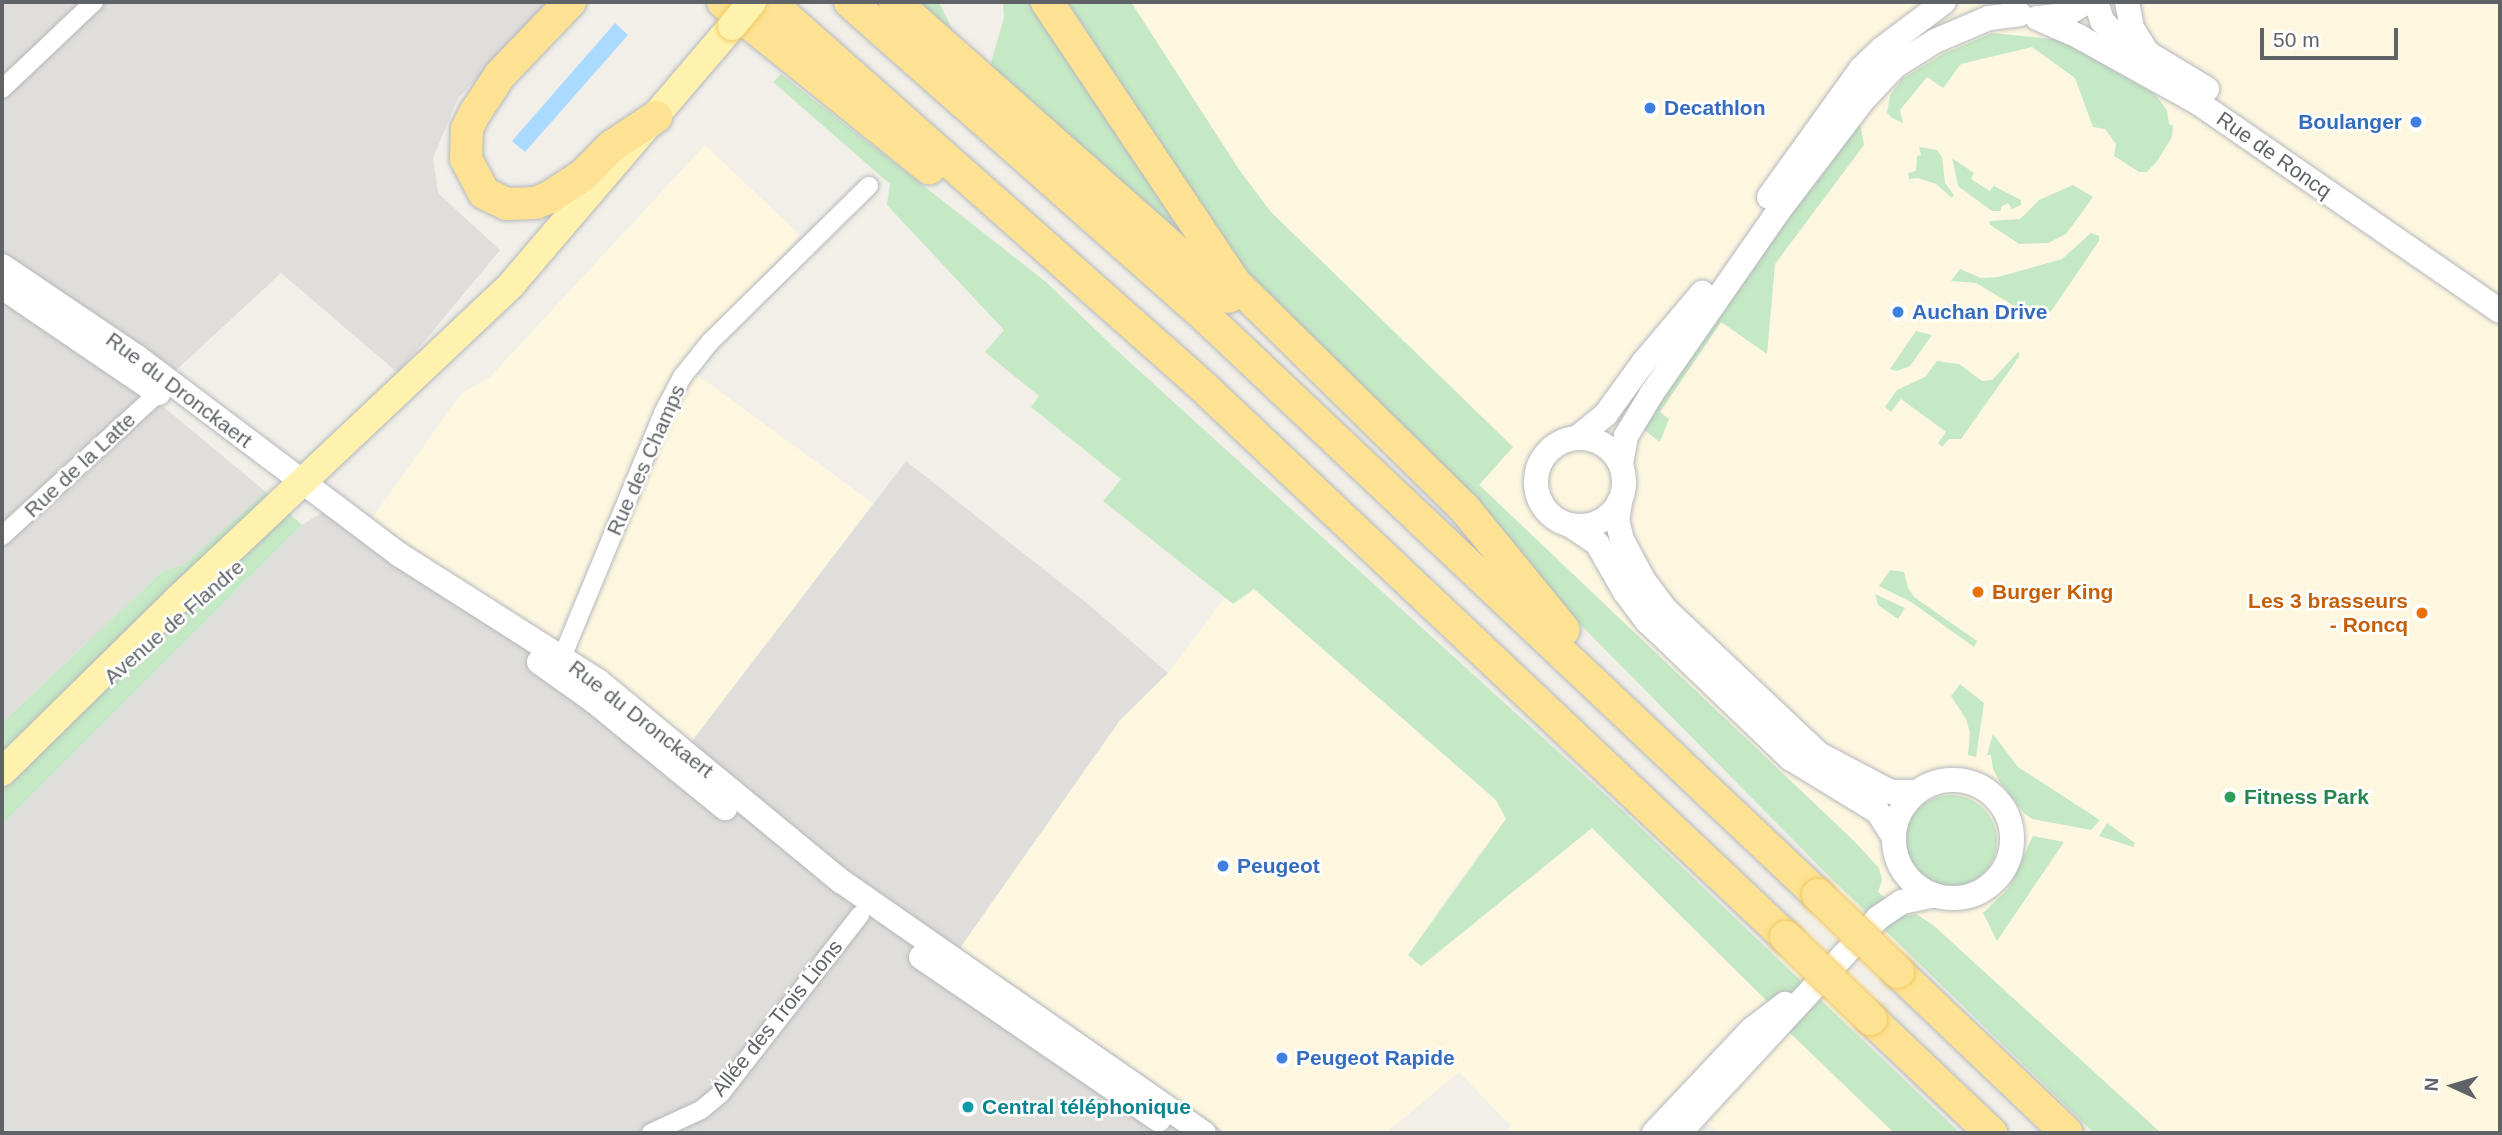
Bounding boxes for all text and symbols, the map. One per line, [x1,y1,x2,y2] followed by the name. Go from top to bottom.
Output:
[2264,14,2402,58] scale bar
[2273,28,2320,51] text: 50 m
[1664,95,1766,121] place label: Decathlon
[1642,100,1658,116] marker: Decathlon
[2212,106,2336,204] street label: Rue de Roncq
[2298,109,2402,135] place label: Boulanger
[2408,114,2424,130] marker: Boulanger
[1912,299,2047,325] place label: Auchan Drive
[1890,304,1906,320] marker: Auchan Drive
[101,327,257,453] street label: Rue du Dronckaert
[601,381,691,539] street label: Rue des Champs
[19,407,141,523] street label: Rue de la Latte
[99,554,249,690] street label: Avenue de Flandre
[1992,579,2113,605] place label: Burger King
[1970,584,1986,600] marker: Burger King
[2248,588,2408,638] place label: Les 3 brasseurs - Roncq
[2414,605,2430,621] marker: Les 3 brasseurs - Roncq
[564,655,718,783] street label: Rue du Dronckaert
[2244,784,2369,810] place label: Fitness Park
[2222,789,2238,805] marker: Fitness Park
[1237,853,1320,879] place label: Peugeot
[1215,858,1231,874] marker: Peugeot
[706,935,848,1101] street label: Allée des Trois Lions
[1296,1045,1455,1071] place label: Peugeot Rapide
[1274,1050,1290,1066] marker: Peugeot Rapide
[2418,1051,2488,1121] north arrow
[2421,1077,2443,1092] text: N
[982,1094,1191,1120] place label: Central téléphonique
[960,1099,976,1115] marker: Central téléphonique

